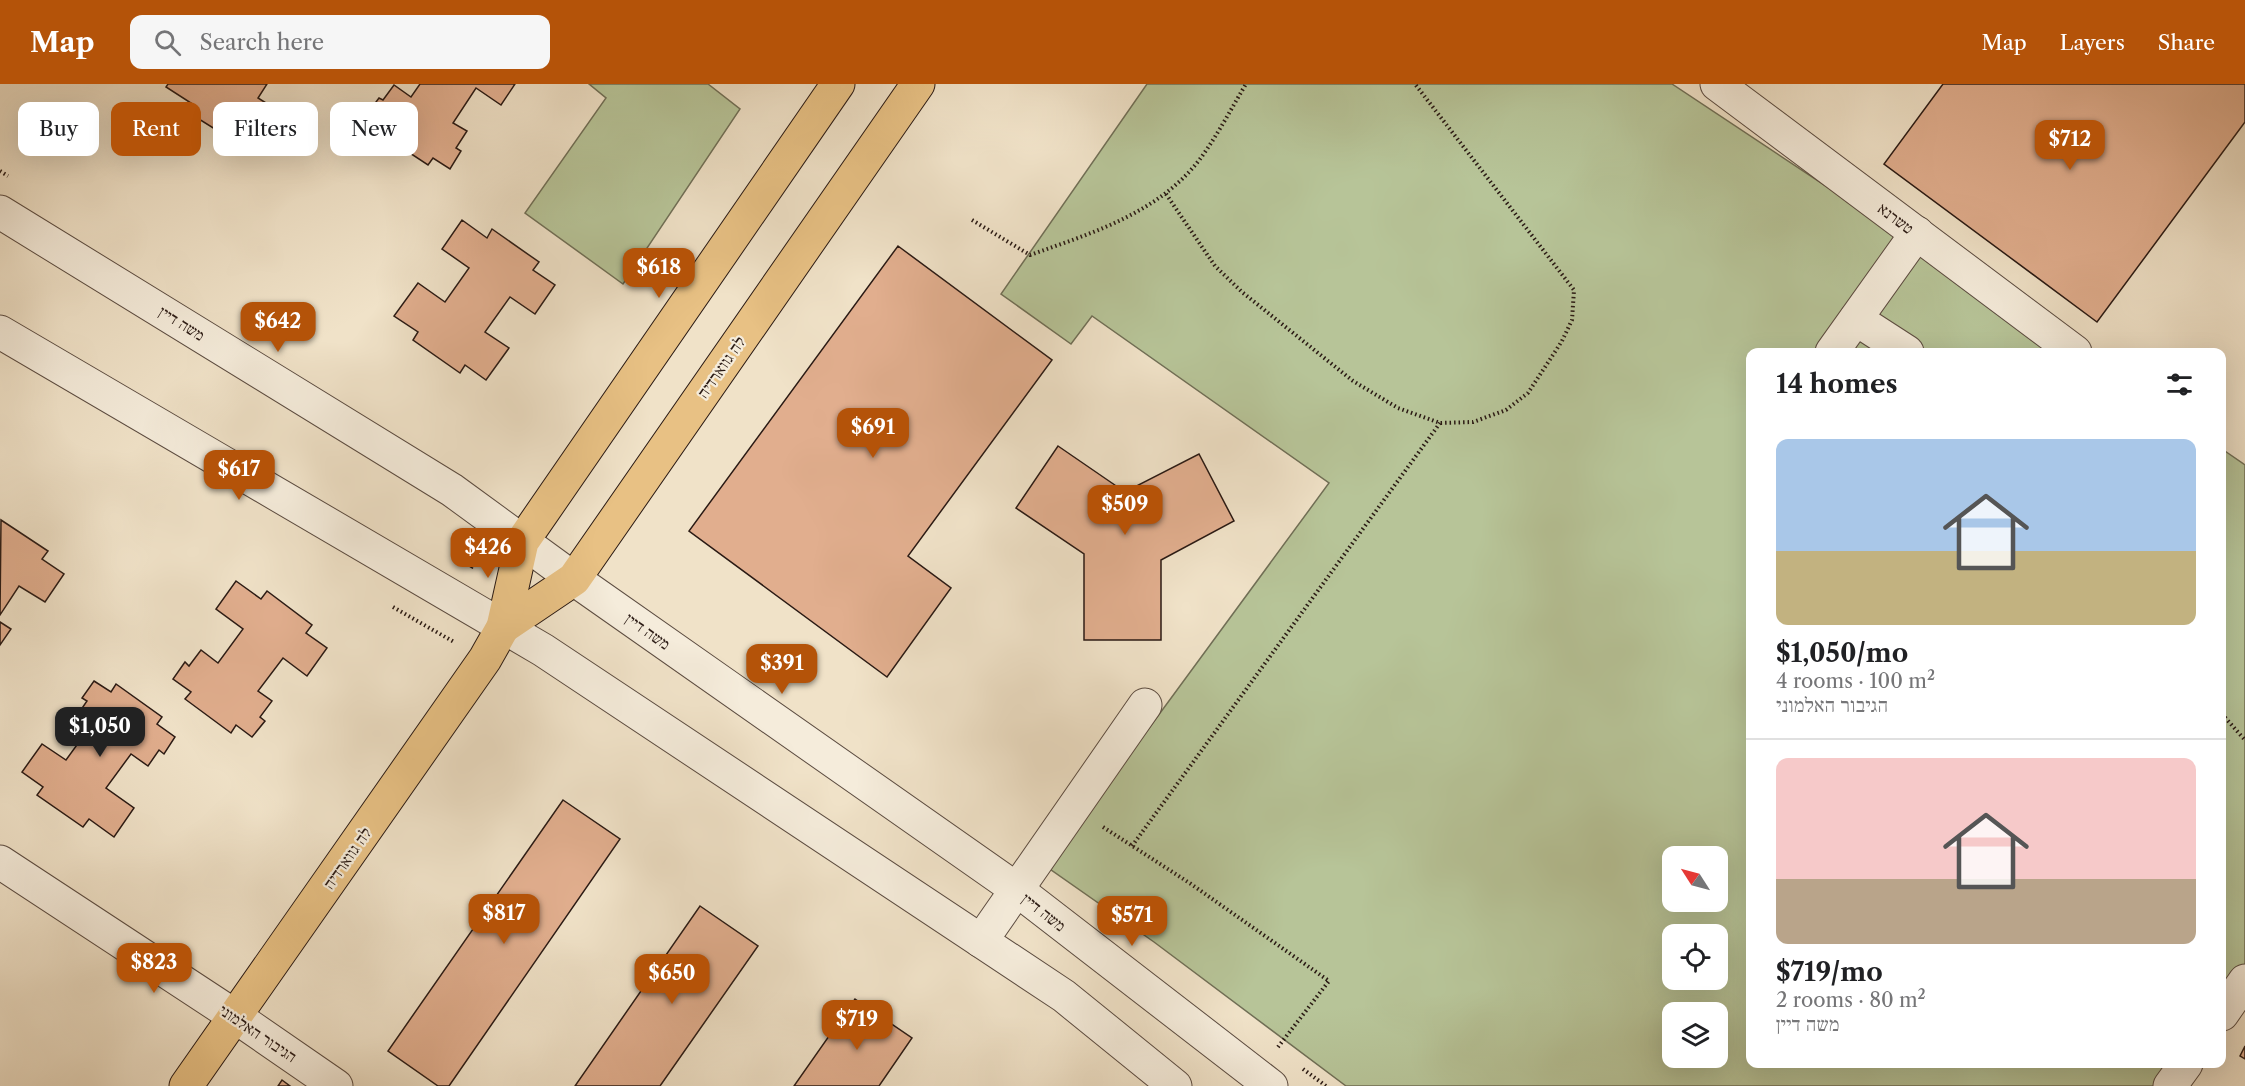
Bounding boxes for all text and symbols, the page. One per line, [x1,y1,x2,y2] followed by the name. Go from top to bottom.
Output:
[130,15,550,69] search box
[30,25,94,59] text: Map
[151,26,184,59] icon: search
[199,29,324,56] text: Search here
[1982,30,2027,55] text: Map
[2060,30,2125,55] text: Layers
[2158,30,2215,55] text: Share
[18,102,99,156] chip: Buy
[111,102,201,156] chip: Rent
[213,102,318,156] chip: Filters
[330,102,418,156] chip: New
[2034,120,2106,171] pin: $712
[2049,127,2091,151] text: $712
[1874,198,1918,238] street label: טשרנא
[623,248,695,299] pin: $618
[637,255,681,279] text: $618
[155,301,209,345] street label: משה דיין
[242,302,314,353] pin: $642
[255,309,301,333] text: $642
[692,332,750,402] street label: לה גווארדיה
[1776,368,1898,400] text: 14 homes
[2163,368,2196,401] icon: filters
[837,408,909,459] pin: $691
[851,415,895,439] text: $691
[203,450,275,501] pin: $617
[218,457,260,481] text: $617
[1932,478,2040,586] icon: home
[1089,485,1161,536] pin: $509
[1102,492,1148,516] text: $509
[452,528,524,579] pin: $426
[465,535,511,559] text: $426
[621,608,675,654] street label: משה דיין
[1776,637,1908,669] text: $1,050/mo
[746,644,818,695] pin: $391
[760,651,804,675] text: $391
[1776,669,1935,693] text: 4 rooms · 100 m²
[1776,693,1888,717] text: הגיבור האלמוני
[51,707,149,758] pin: $1,050
[69,714,131,738] text: $1,050
[1932,797,2040,905] icon: home
[318,823,376,893] street label: לה גווארדיה
[1662,846,1728,912] north arrow
[1662,846,1728,1068] map controls
[1018,888,1070,936] street label: משה דיין
[468,894,540,945] pin: $817
[1096,896,1168,947] pin: $571
[483,901,525,925] text: $817
[1111,903,1153,927] text: $571
[1662,924,1728,990] button: locate
[118,943,190,994] pin: $823
[131,950,177,974] text: $823
[636,954,708,1005] pin: $650
[1776,956,1883,988] text: $719/mo
[649,961,695,985] text: $650
[1776,988,1926,1012] text: 2 rooms · 80 m²
[215,1000,301,1066] street label: הגיבור האלמוני
[821,1000,893,1051] pin: $719
[1662,1002,1728,1068] button: layers
[836,1007,878,1031] text: $719
[1776,1012,1839,1036] text: משה דיין

